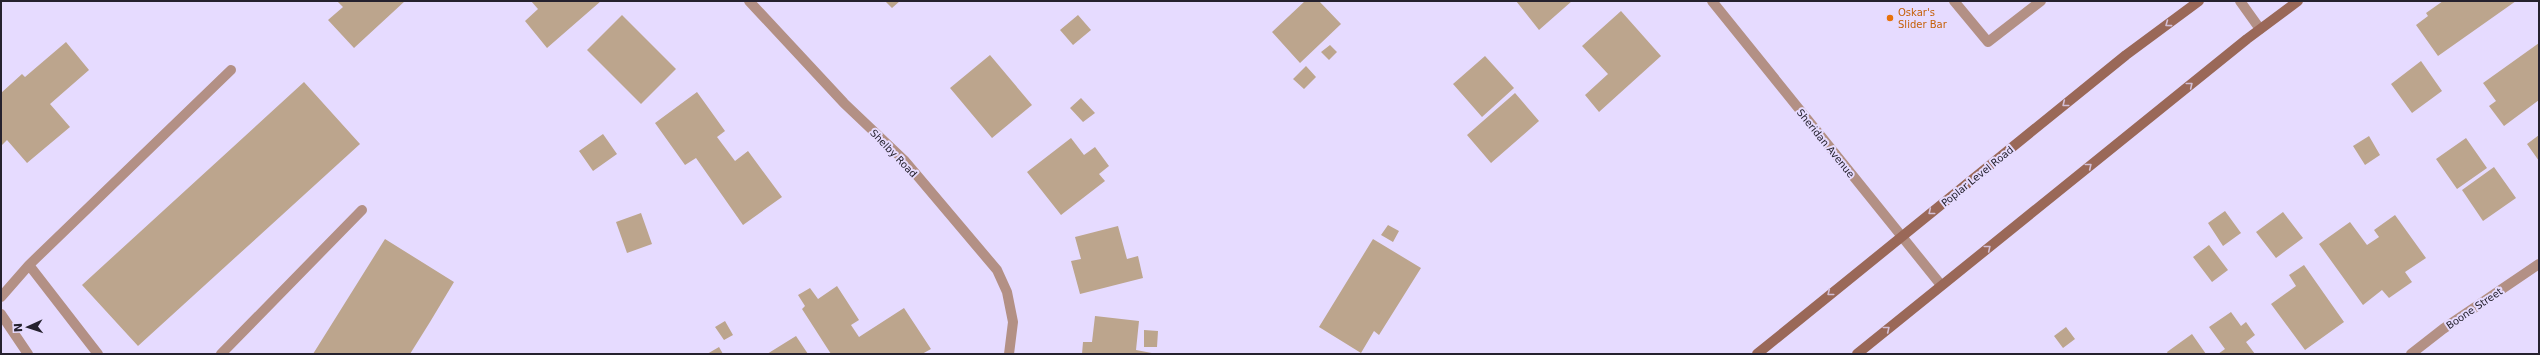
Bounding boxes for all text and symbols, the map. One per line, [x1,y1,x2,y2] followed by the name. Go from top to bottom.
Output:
[1898,7,1948,30] place label: Oskar's Slider Bar
[1885,13,1895,23] marker: Oskar's Slider Bar
[2165,19,2172,26] one-way arrow
[2186,82,2193,89] one-way arrow
[2063,100,2070,107] one-way arrow
[1795,107,1857,180] street label: Sheridan Avenue
[868,127,919,180] street label: Shelby Road
[1939,144,2015,209] street label: Poplar Level Road
[2085,164,2092,171] one-way arrow
[1929,208,1936,215] one-way arrow
[1983,245,1990,252] one-way arrow
[2444,286,2504,331] street label: Boone Street
[1827,289,1834,296] one-way arrow
[8,307,48,347] north arrow
[12,323,25,332] text: N
[1882,327,1889,334] one-way arrow

